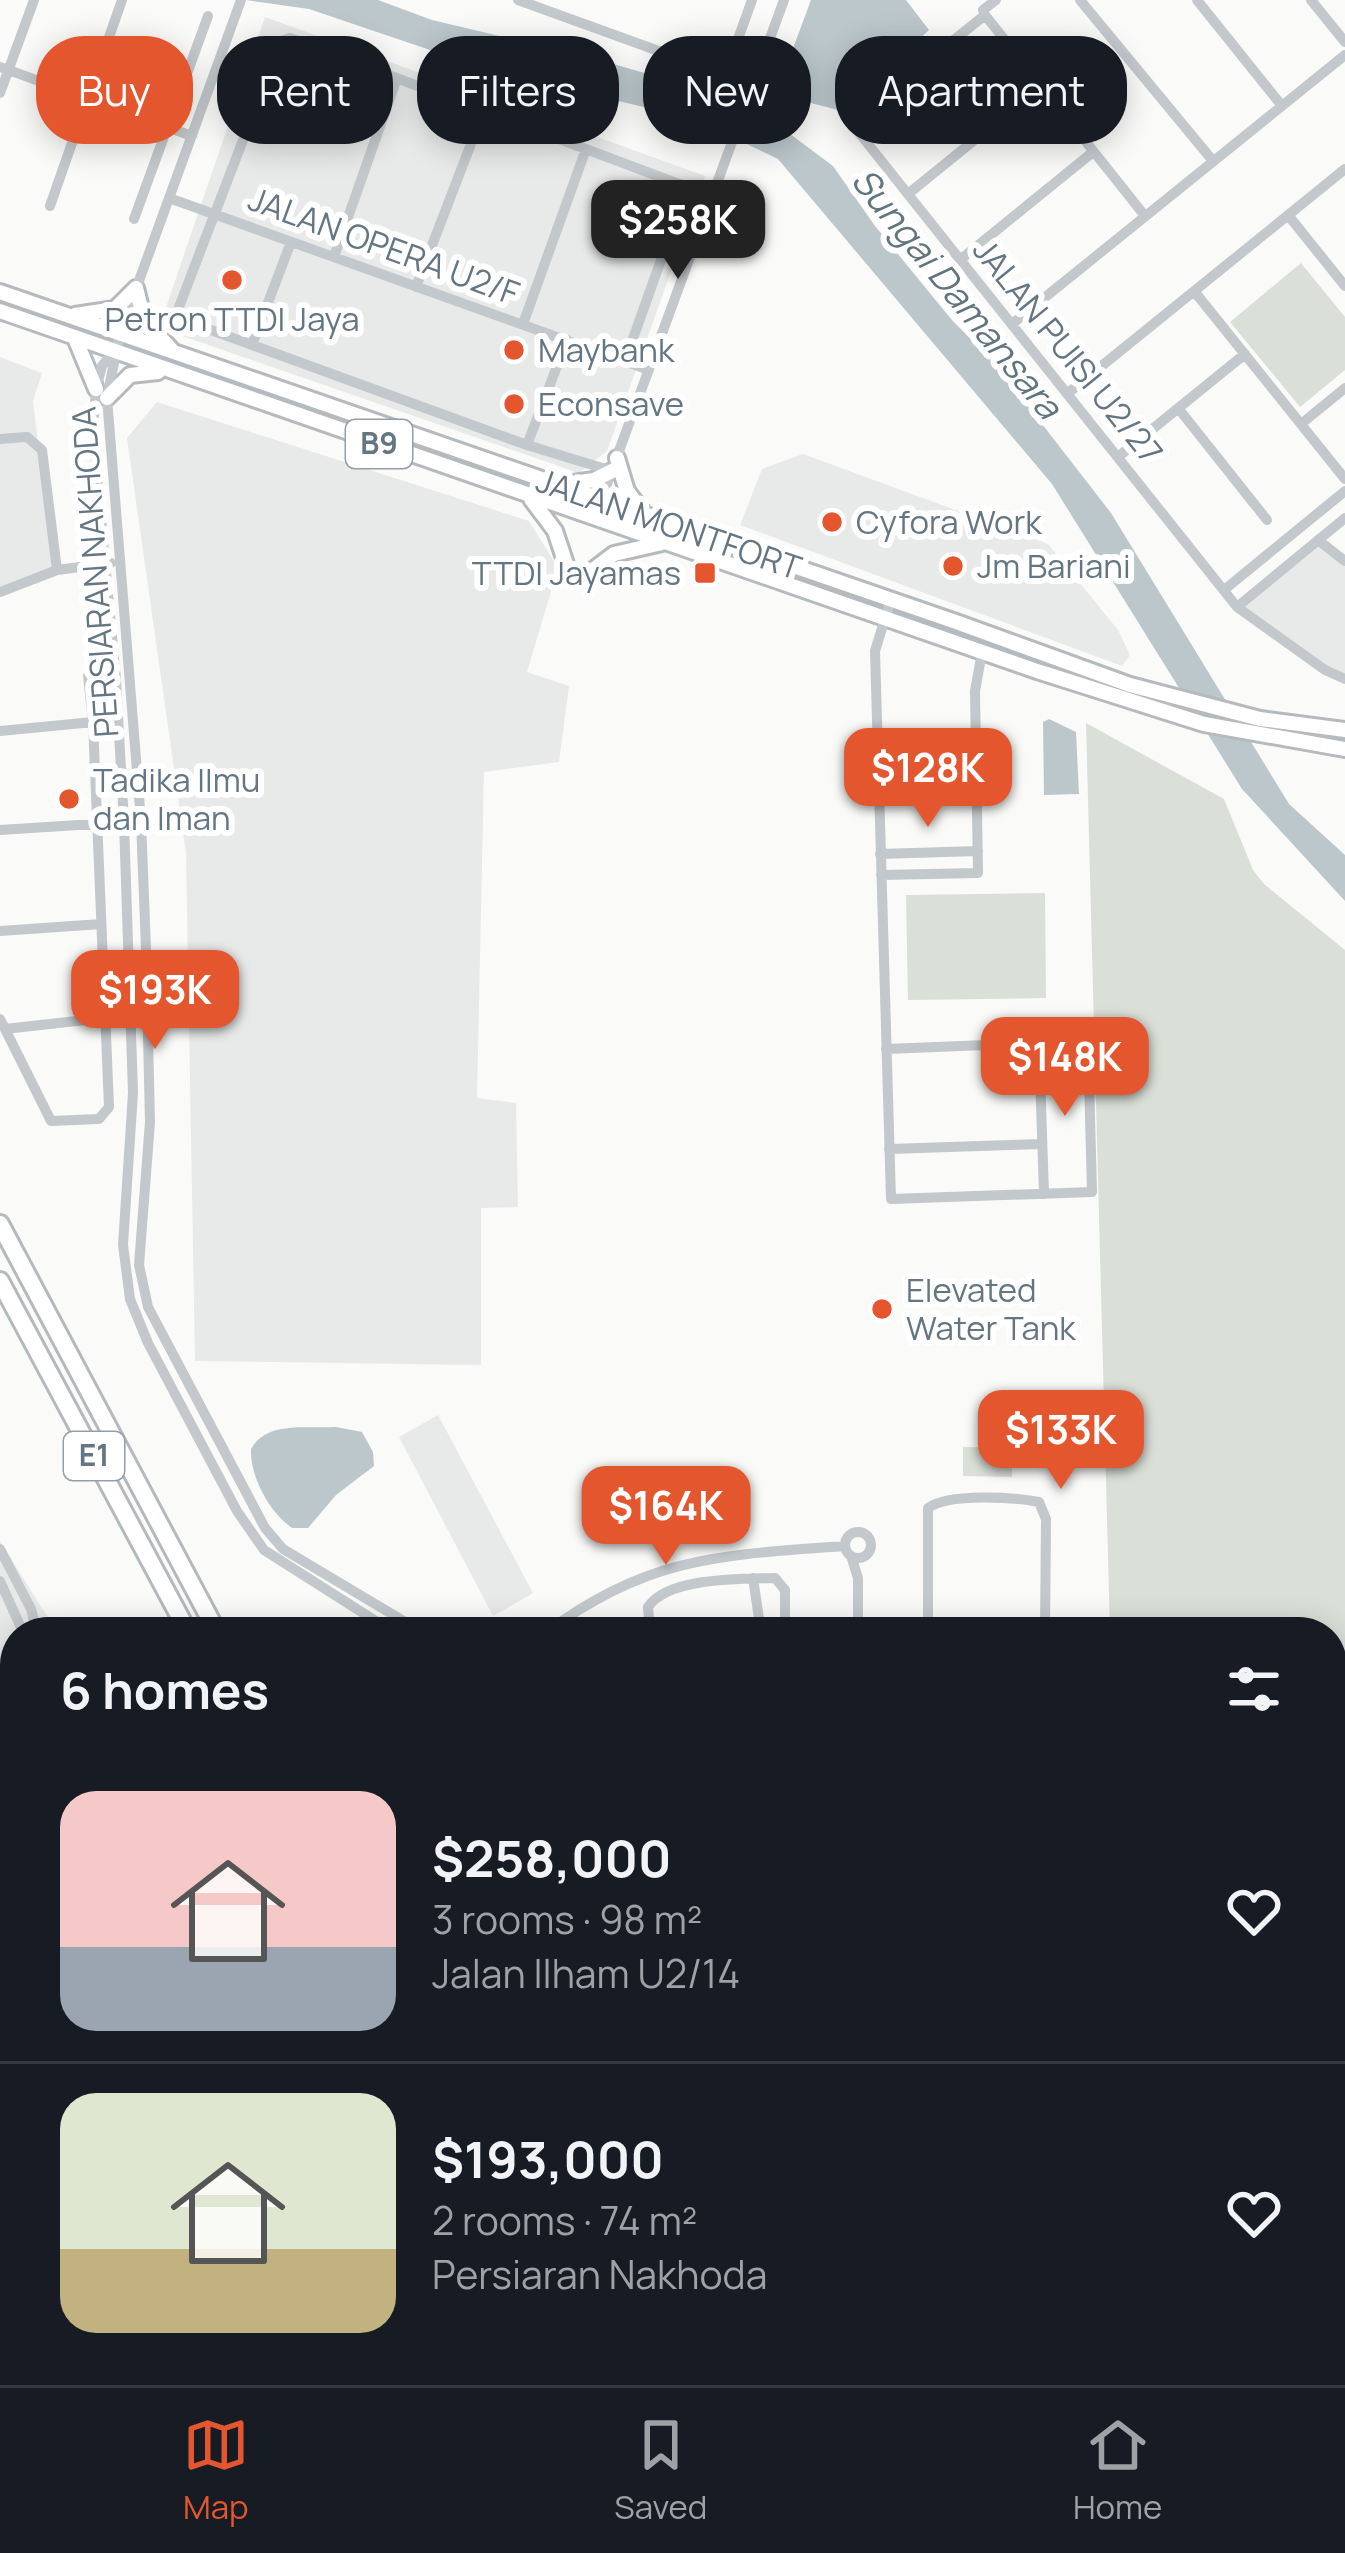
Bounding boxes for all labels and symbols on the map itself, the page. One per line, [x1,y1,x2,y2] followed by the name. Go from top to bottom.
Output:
[841,157,1075,430] water label: Sungai Damansara
[243,176,526,315] street label: JALAN OPERA U2/F
[594,180,762,282] pin: $258K
[963,228,1173,473] street label: JALAN PUISI U2/27
[219,267,245,293] marker: Petron TTDI Jaya
[104,296,360,341] place label: Petron TTDI Jaya
[538,327,676,372] place label: Maybank
[501,337,527,363] marker: Maybank
[538,381,684,426] place label: Econsave
[501,391,527,417] marker: Econsave
[60,405,129,739] street label: PERSIARAN NAKHODA
[346,420,412,468] road number: B9
[531,457,808,590] street label: JALAN MONTFORT
[856,499,1043,544] place label: Cyfora Work
[819,509,845,535] marker: Cyfora Work
[977,543,1131,588] place label: Jm Bariani
[472,550,681,595] place label: TTDI Jayamas
[940,553,966,579] marker: Jm Bariani
[692,560,718,586] marker: TTDI Jayamas
[844,728,1012,830] pin: $128K
[93,757,260,840] place label: Tadika Ilmu dan Iman
[56,786,82,812] marker: Tadika Ilmu dan Iman
[71,950,239,1052] pin: $193K
[981,1017,1149,1119] pin: $148K
[906,1267,1077,1350] place label: Elevated Water Tank
[869,1296,895,1322] marker: Elevated Water Tank
[977,1390,1145,1492] pin: $133K
[64,1432,124,1480] road number: E1
[582,1466,750,1568] pin: $164K

